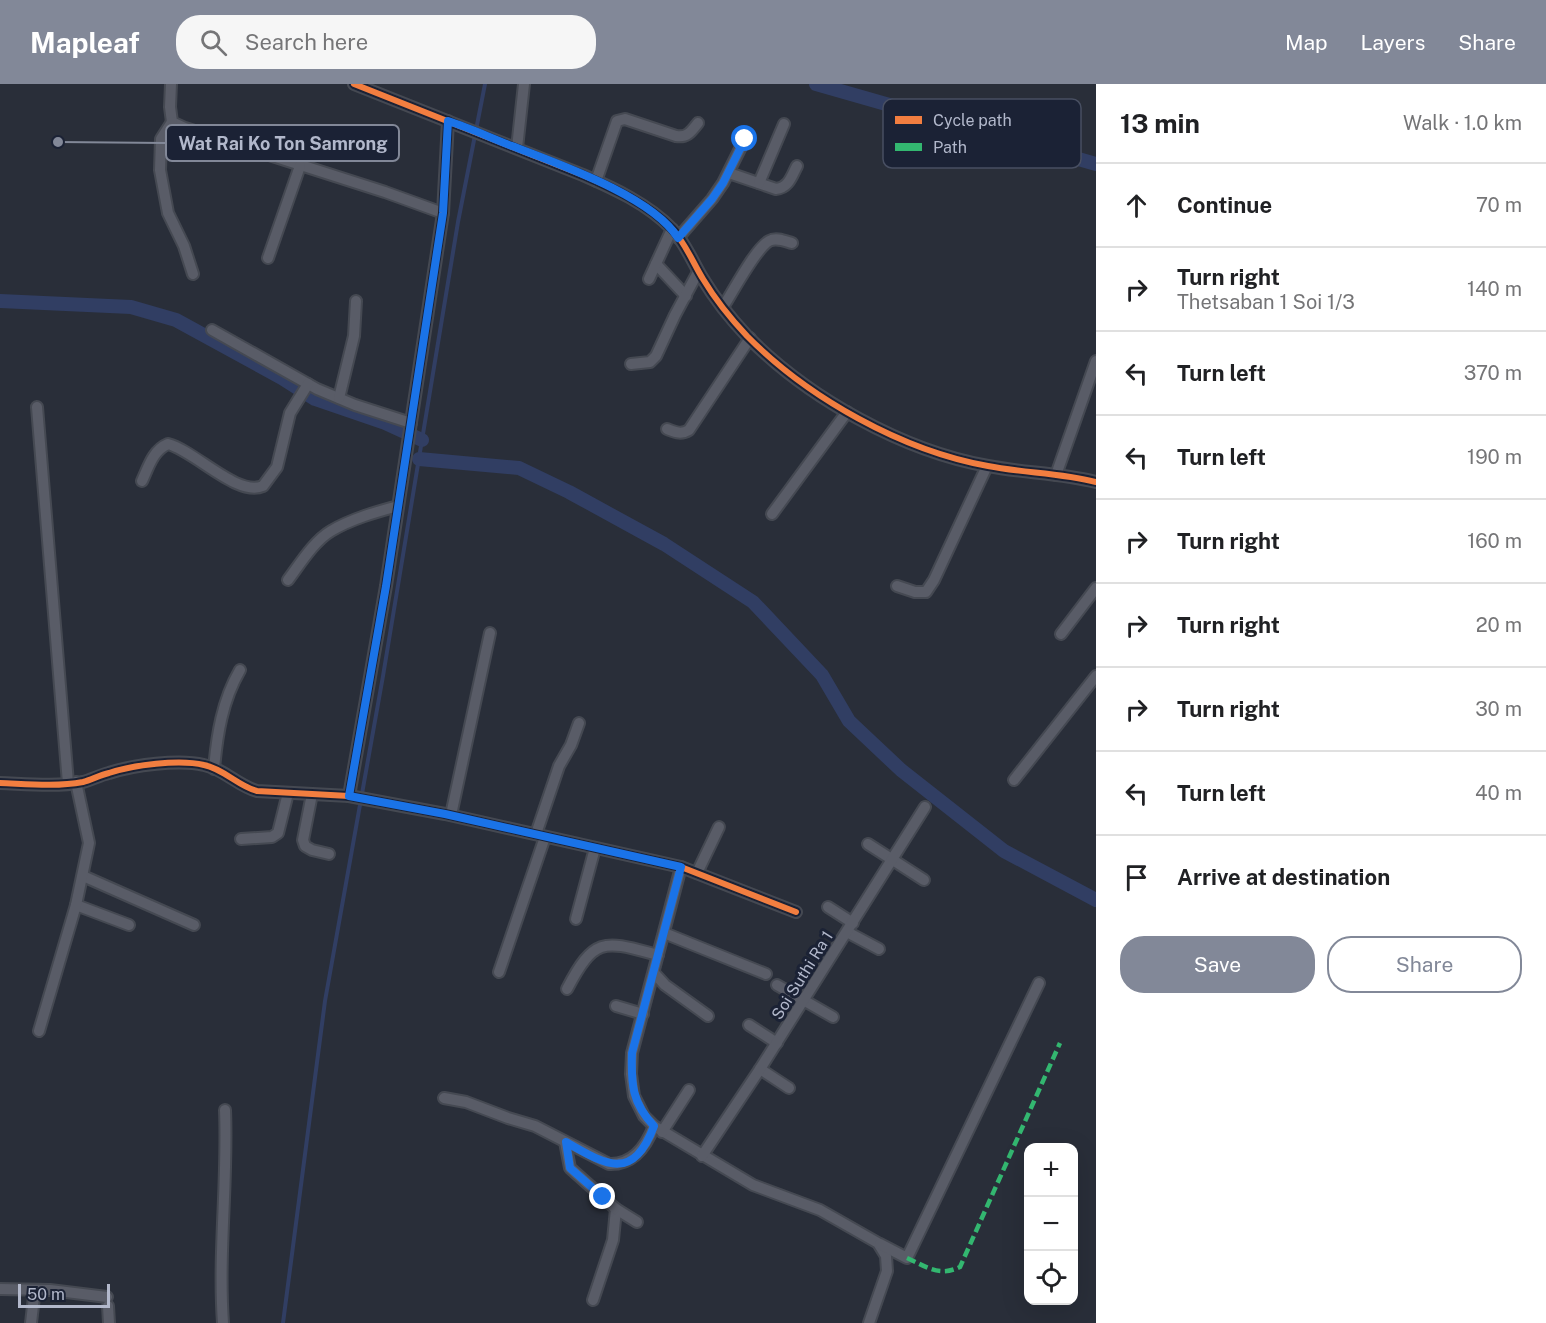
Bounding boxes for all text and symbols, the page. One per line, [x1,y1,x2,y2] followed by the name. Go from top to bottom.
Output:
[176,15,596,69] search box
[30,26,140,59] text: Mapleaf
[197,26,230,59] icon: search
[245,29,368,55] text: Search here
[1285,30,1328,55] text: Map
[1361,30,1425,55] text: Layers
[1458,30,1516,55] text: Share
[883,99,1081,168] legend
[1120,108,1200,139] text: 13 min
[933,111,1012,130] text: Cycle path
[1403,111,1522,135] text: Walk · 1.0 km
[166,125,399,161] callout: Wat Rai Ko Ton Samrong
[731,125,757,151] route start
[178,133,388,154] text: Wat Rai Ko Ton Samrong
[933,138,967,157] text: Path
[1120,189,1153,222] icon: ahead
[1177,192,1272,218] text: Continue
[1476,193,1522,217] text: 70 m
[1177,264,1280,290] text: Turn right
[1120,273,1153,306] icon: right
[1467,277,1522,301] text: 140 m
[1177,290,1355,314] text: Thetsaban 1 Soi 1/3
[1120,357,1153,390] icon: left
[1177,360,1266,386] text: Turn left
[1464,361,1522,385] text: 370 m
[1120,441,1153,474] icon: left
[1177,444,1266,470] text: Turn left
[1467,445,1522,469] text: 190 m
[1120,525,1153,558] icon: right
[1177,528,1280,554] text: Turn right
[1467,529,1522,553] text: 160 m
[1120,609,1153,642] icon: right
[1177,612,1280,638] text: Turn right
[1476,613,1522,637] text: 20 m
[1120,693,1153,726] icon: right
[1177,696,1280,722] text: Turn right
[1475,697,1522,721] text: 30 m
[1120,777,1153,810] icon: left
[1177,780,1266,806] text: Turn left
[1475,781,1522,805] text: 40 m
[1120,861,1153,894] icon: arrive
[1177,864,1390,890] text: Arrive at destination
[768,927,837,1023] street label: Soi Suthi Ra 1
[1120,936,1315,993] button: Save
[1327,936,1522,993] button: Share
[1024,1143,1078,1305] map controls
[1024,1143,1078,1197] button: +
[589,1183,615,1209] route end
[1024,1197,1078,1251] button: −
[1024,1251,1078,1305] button: locate
[18,1281,110,1308] scale bar
[27,1285,65,1304] text: 50 m

